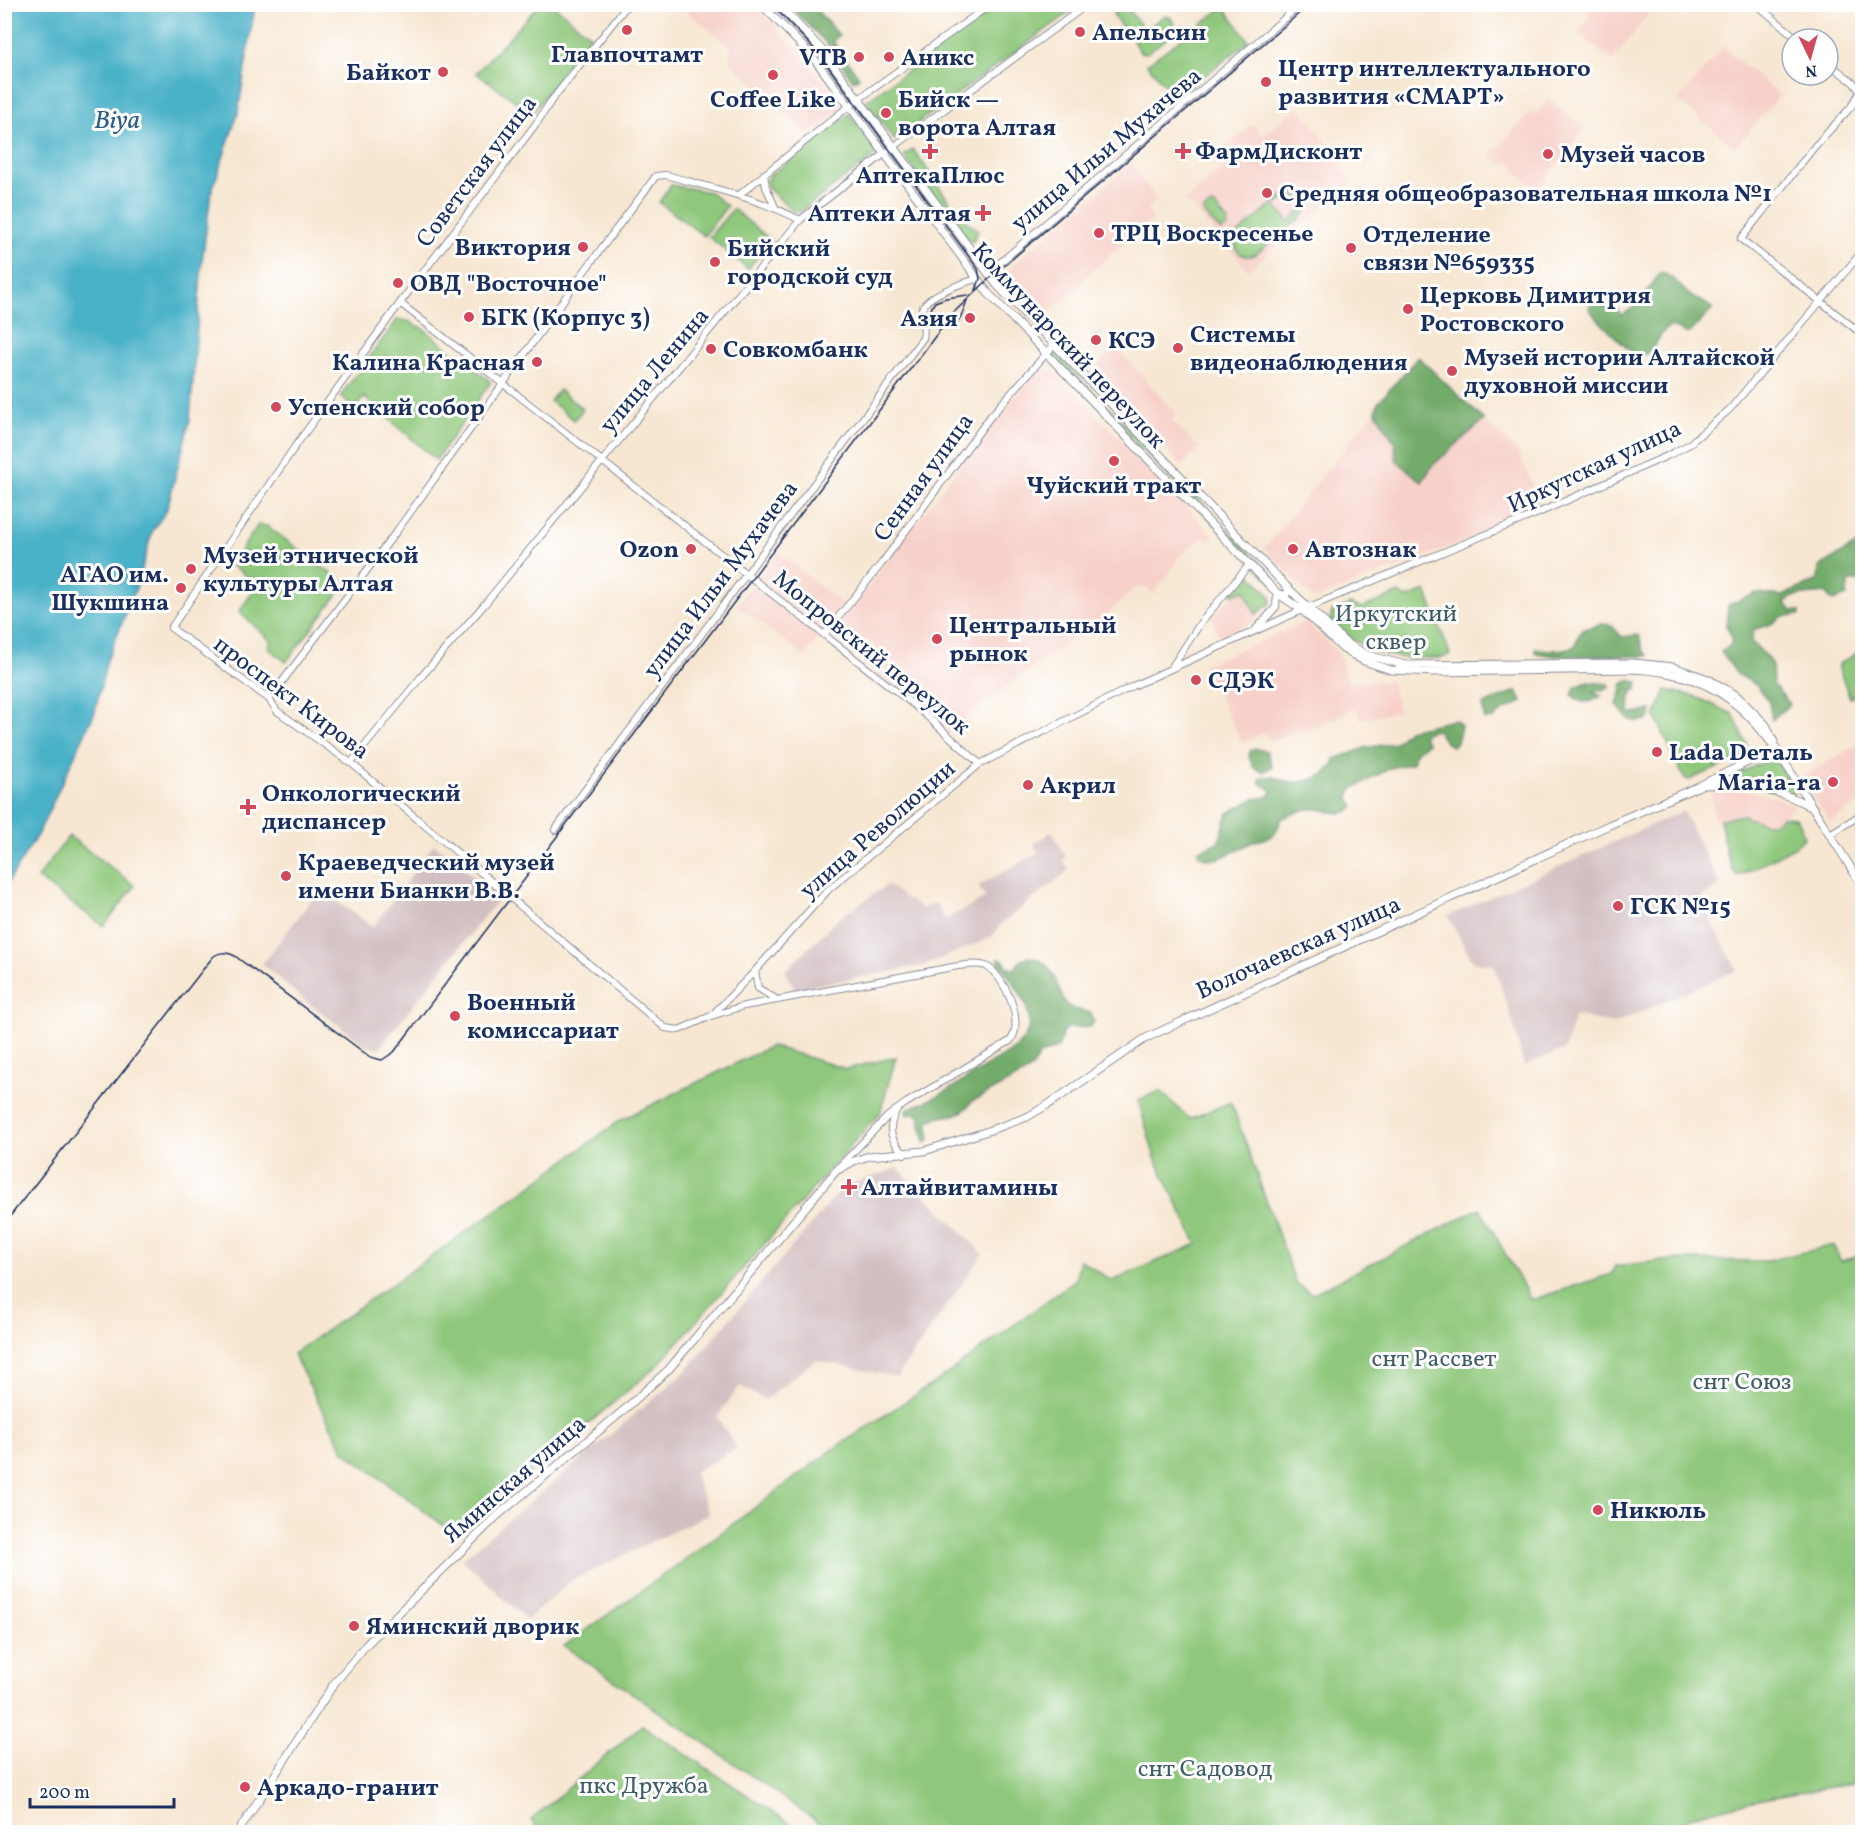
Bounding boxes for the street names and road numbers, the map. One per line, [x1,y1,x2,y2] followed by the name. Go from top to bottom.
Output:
[1004,60,1210,241] street label: улица Ильи Мухачева
[409,89,546,255] street label: Советская улица
[963,236,1173,457] street label: Коммунарский переулок
[593,301,718,442] street label: улица Ленина
[866,407,983,550] street label: Сенная улица
[1502,413,1687,523] street label: Иркутская улица
[636,474,807,686] street label: улица Ильи Мухачева
[764,563,977,744] street label: Мопровский переулок
[206,629,376,769] street label: проспект Кирова
[793,753,964,908] street label: улица Революции
[1191,888,1407,1009] street label: Волочаевская улица
[436,1409,594,1552] street label: Яминская улица

